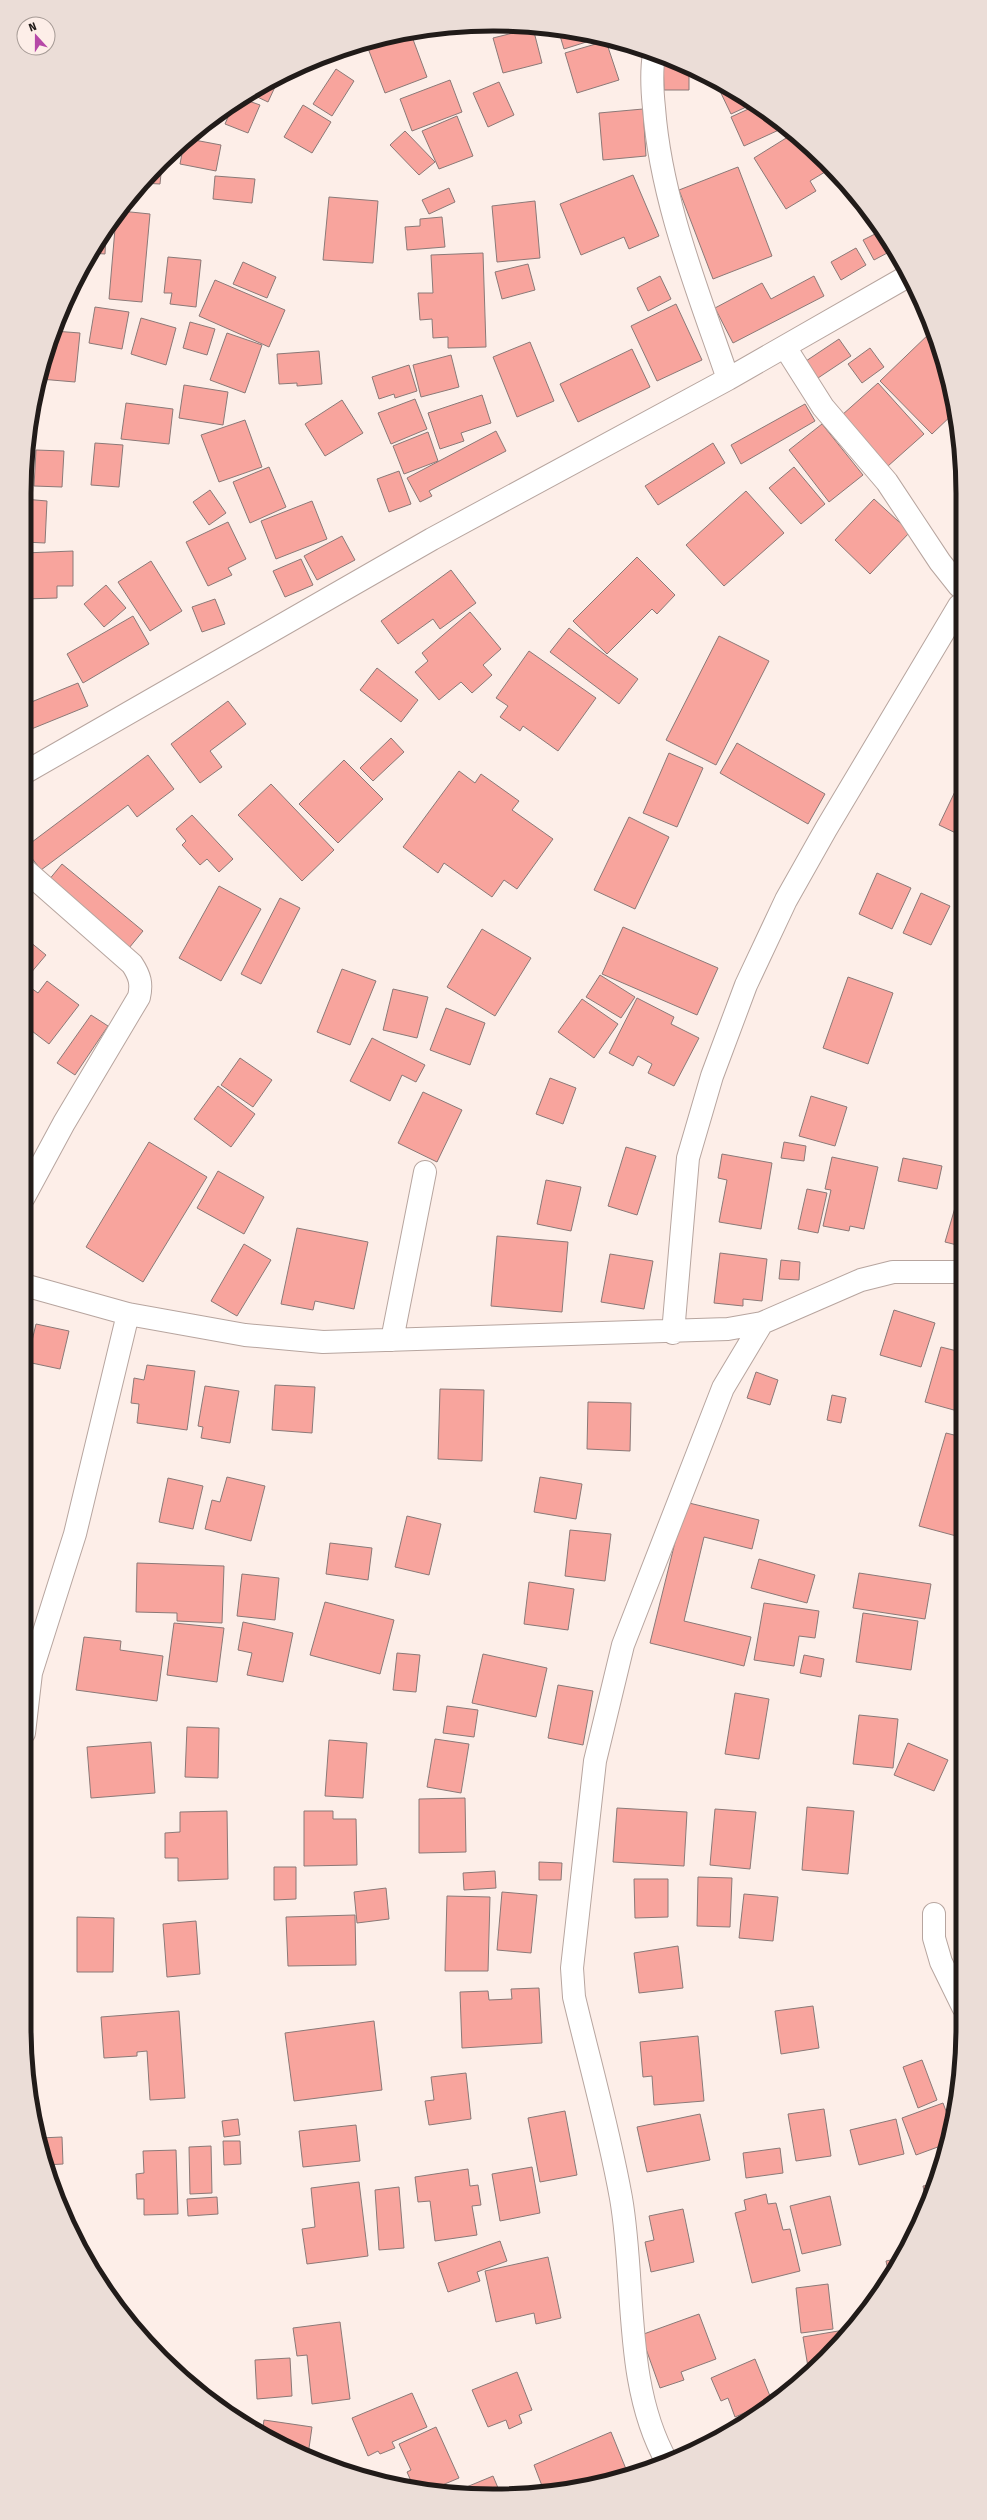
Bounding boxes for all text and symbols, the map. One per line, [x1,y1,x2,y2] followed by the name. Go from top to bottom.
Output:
[16,16,56,56] north arrow
[27,20,38,35] text: N

